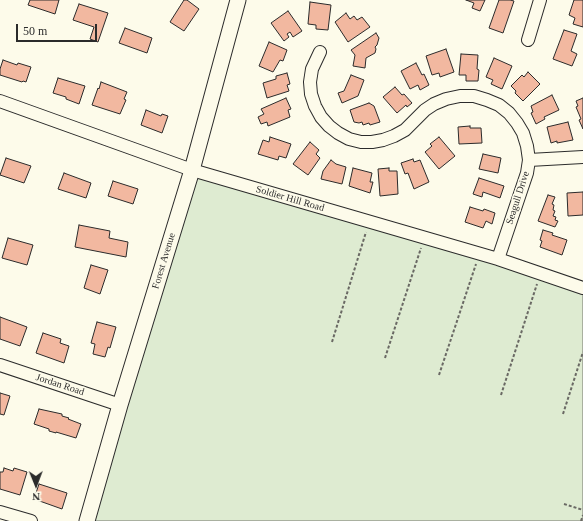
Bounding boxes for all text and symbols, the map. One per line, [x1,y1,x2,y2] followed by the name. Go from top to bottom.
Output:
[18,16,99,42] scale bar
[23,24,47,38] text: 50 m
[504,170,532,226] street label: Seagull Drive
[254,184,326,214] street label: Soldier Hill Road
[150,232,178,290] street label: Forest Avenue
[34,372,86,398] street label: Jordan Road
[16,465,56,505] north arrow
[32,491,40,503] text: N

